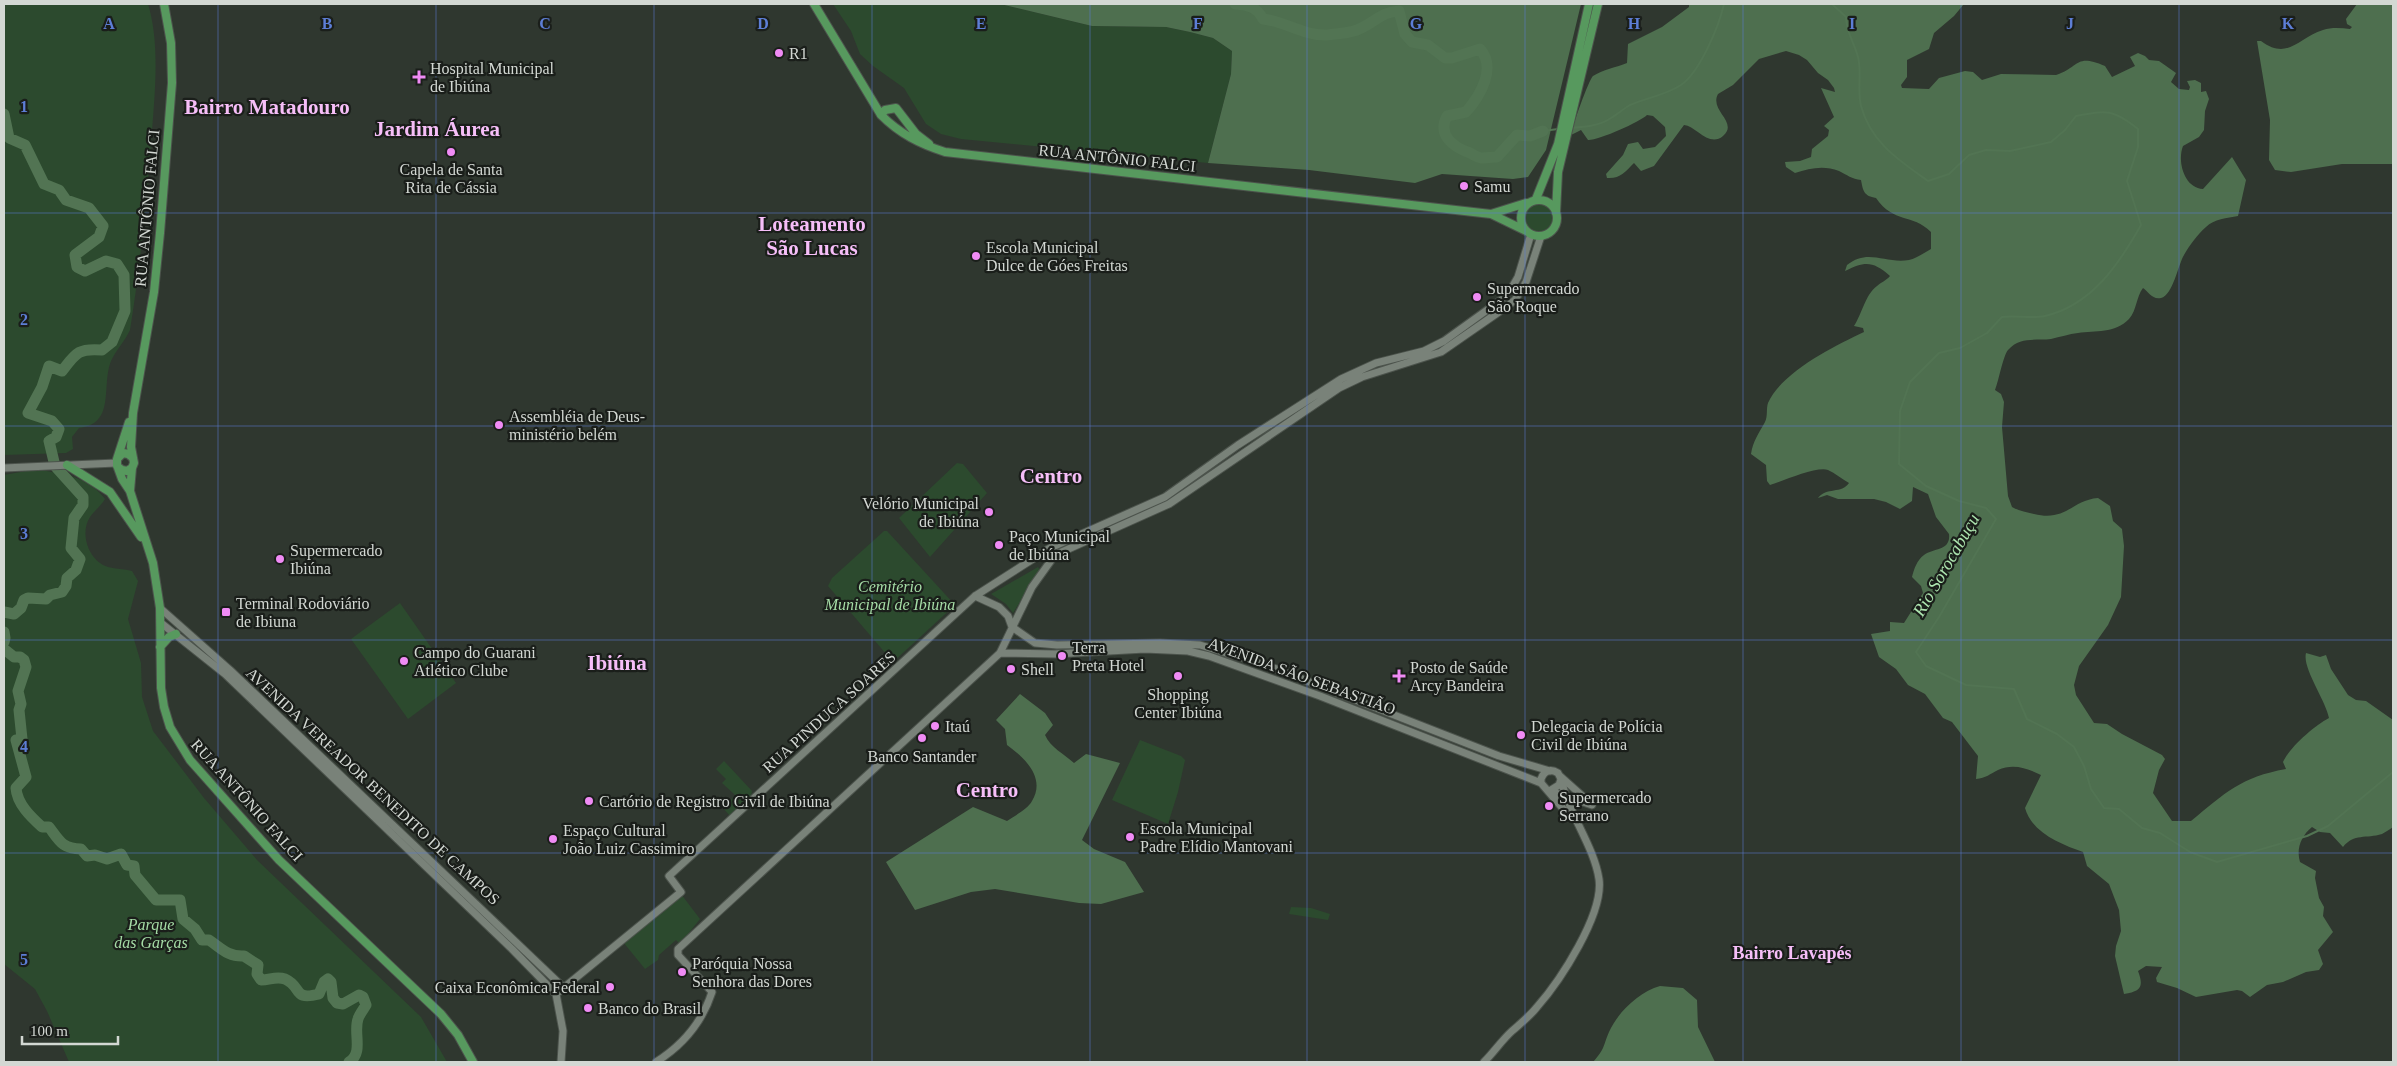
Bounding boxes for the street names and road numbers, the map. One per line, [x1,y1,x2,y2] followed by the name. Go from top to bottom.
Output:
[131,129,162,287] street label: RUA ANTÔNIO FALCI
[1038,140,1197,175] street label: RUA ANTÔNIO FALCI
[1206,634,1398,718] street label: AVENIDA SÃO SEBASTIÃO
[759,648,899,776] street label: RUA PINDUCA SOARES
[243,664,503,908] street label: AVENIDA VEREADOR BENEDITO DE CAMPOS
[188,735,307,864] street label: RUA ANTÔNIO FALCI

